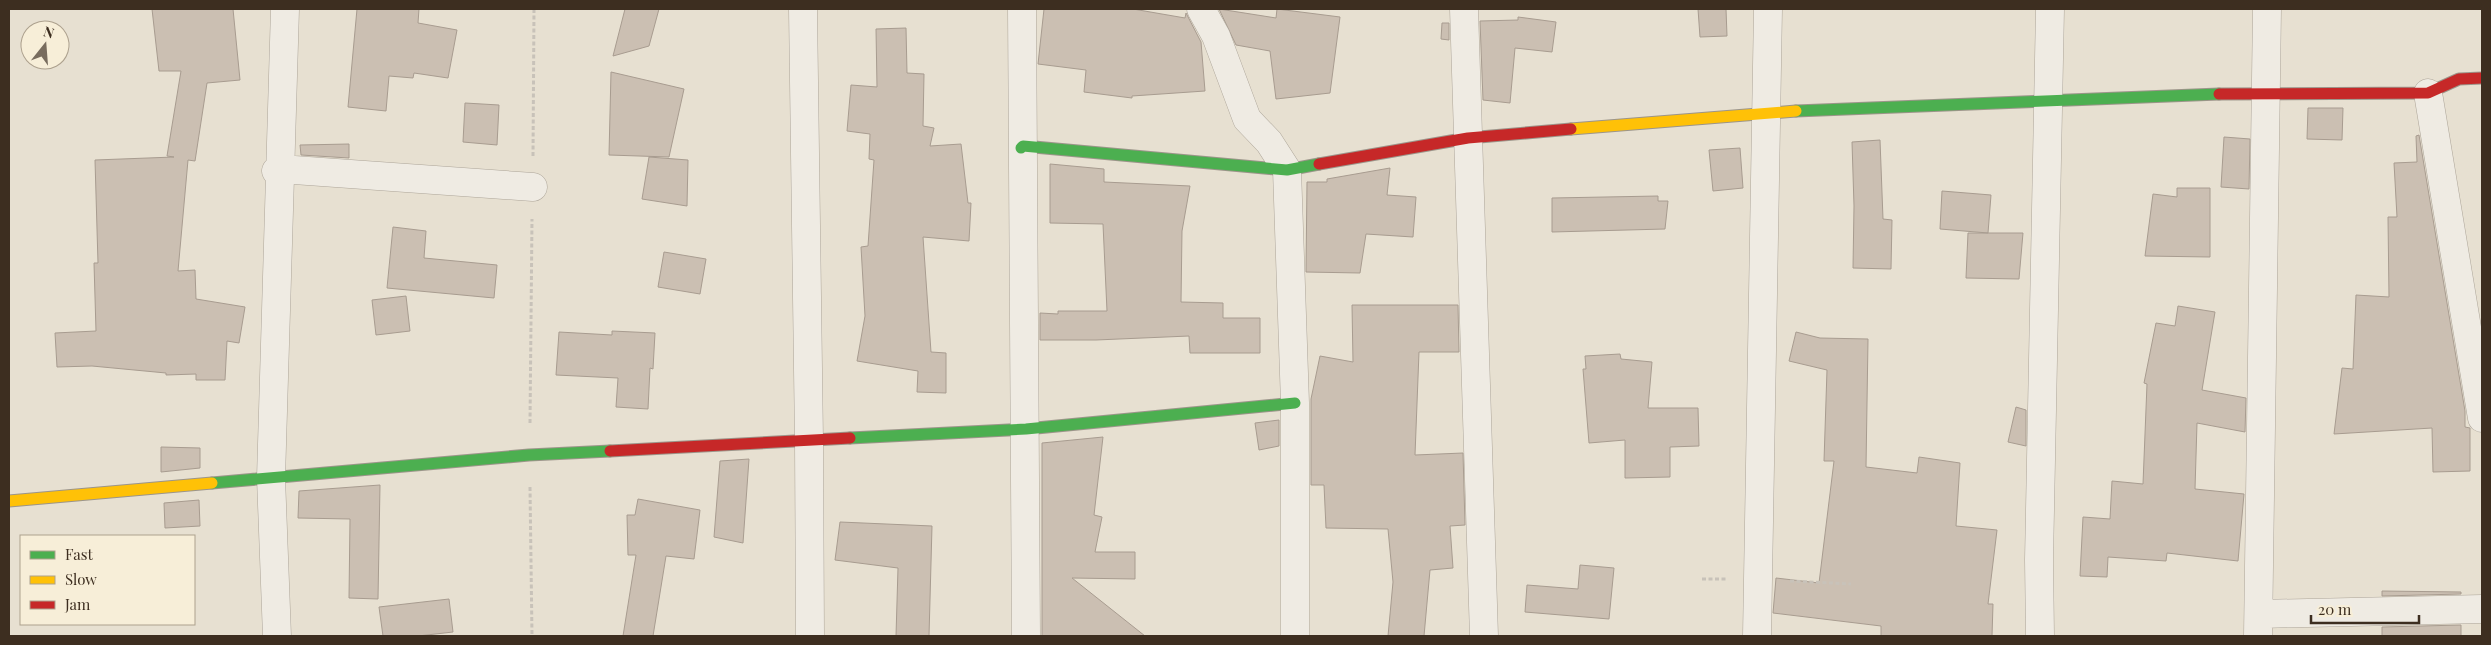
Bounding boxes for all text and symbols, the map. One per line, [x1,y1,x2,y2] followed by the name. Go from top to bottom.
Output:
[20,20,70,70] north arrow
[41,22,57,43] text: N
[20,535,195,625] legend
[65,544,94,564] text: Fast
[65,569,97,589] text: Slow
[2311,592,2418,624] scale bar
[64,594,91,614] text: Jam
[2318,599,2352,619] text: 20 m

